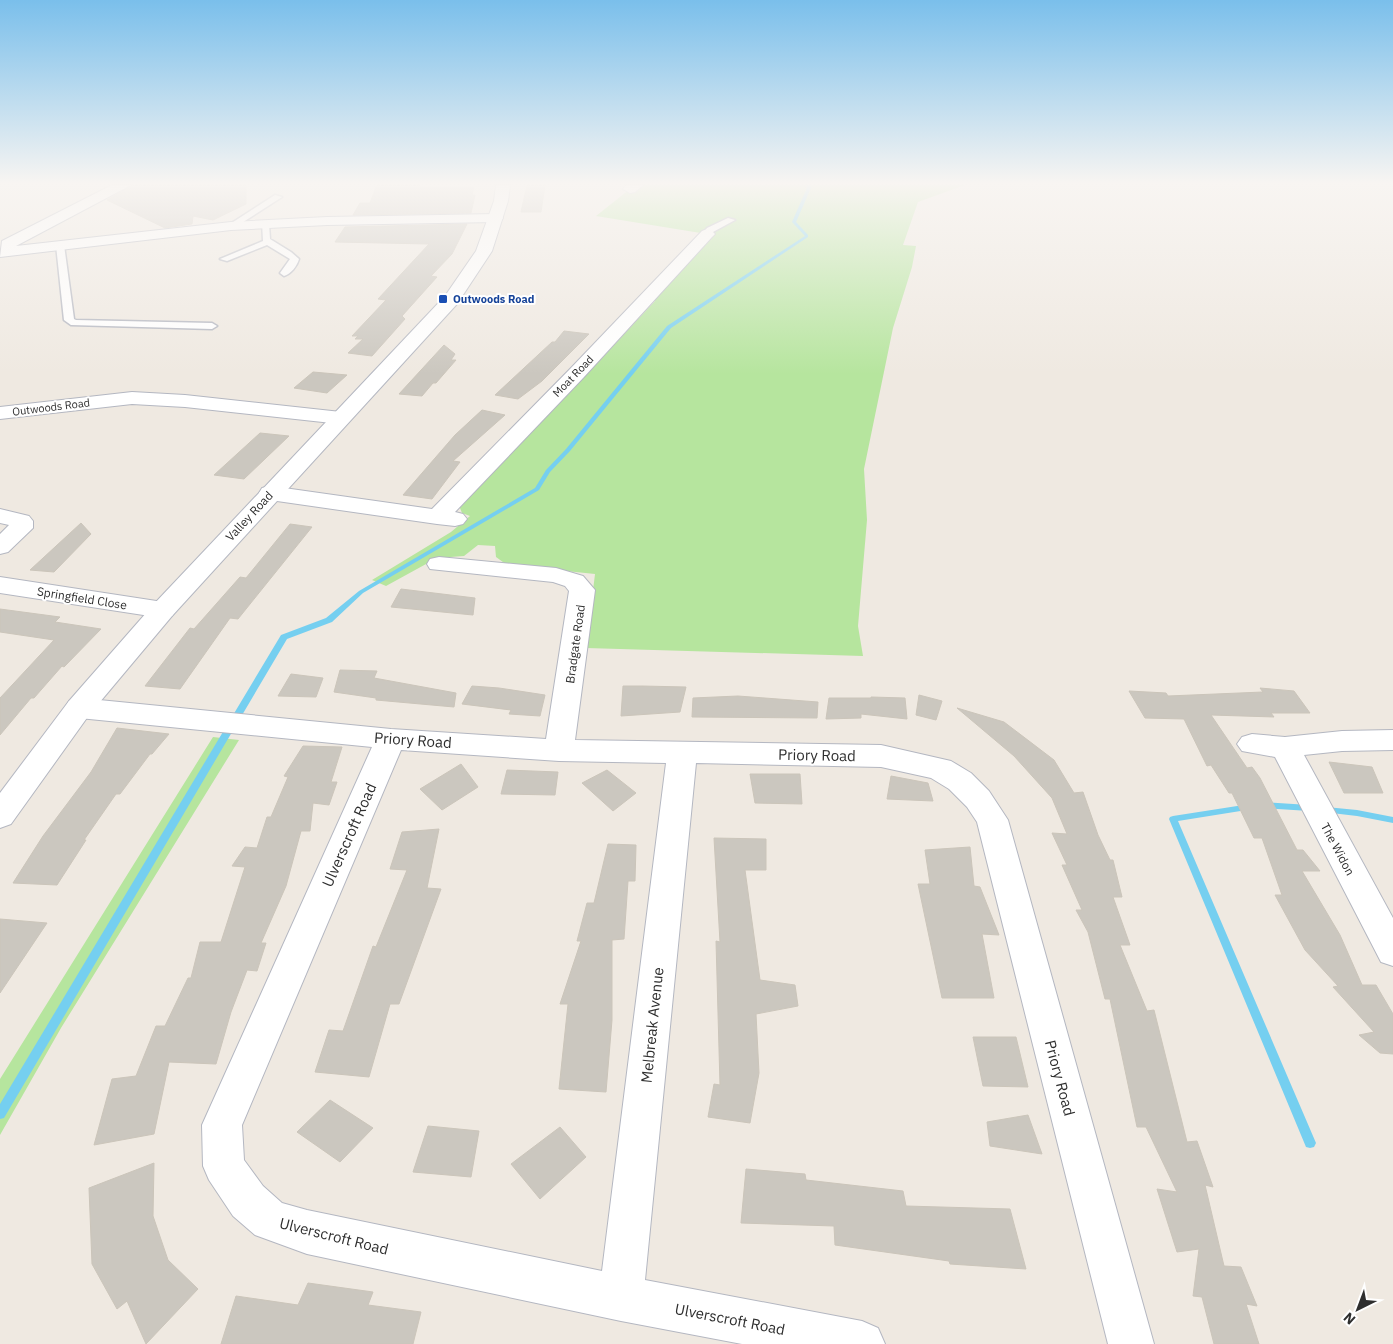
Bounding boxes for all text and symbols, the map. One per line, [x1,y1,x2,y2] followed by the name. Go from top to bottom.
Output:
[453,292,534,306] place label: Outwoods Road
[437,293,449,305] marker: Outwoods Road
[550,352,596,400] street label: Moat Road
[11,395,91,419] street label: Outwoods Road
[222,488,276,544] street label: Valley Road
[36,583,128,613] street label: Springfield Close
[562,604,588,684] street label: Bradgate Road
[374,728,452,752] street label: Priory Road
[778,745,856,765] street label: Priory Road
[318,780,380,890] street label: Ulverscroft Road
[1318,820,1358,878] street label: The Widon
[636,966,668,1084] street label: Melbreak Avenue
[1041,1038,1079,1118] street label: Priory Road
[277,1213,391,1259] street label: Ulverscroft Road
[1333,1284,1383,1334] north arrow
[673,1299,787,1339] street label: Ulverscroft Road
[1340,1309,1359,1329] text: N

